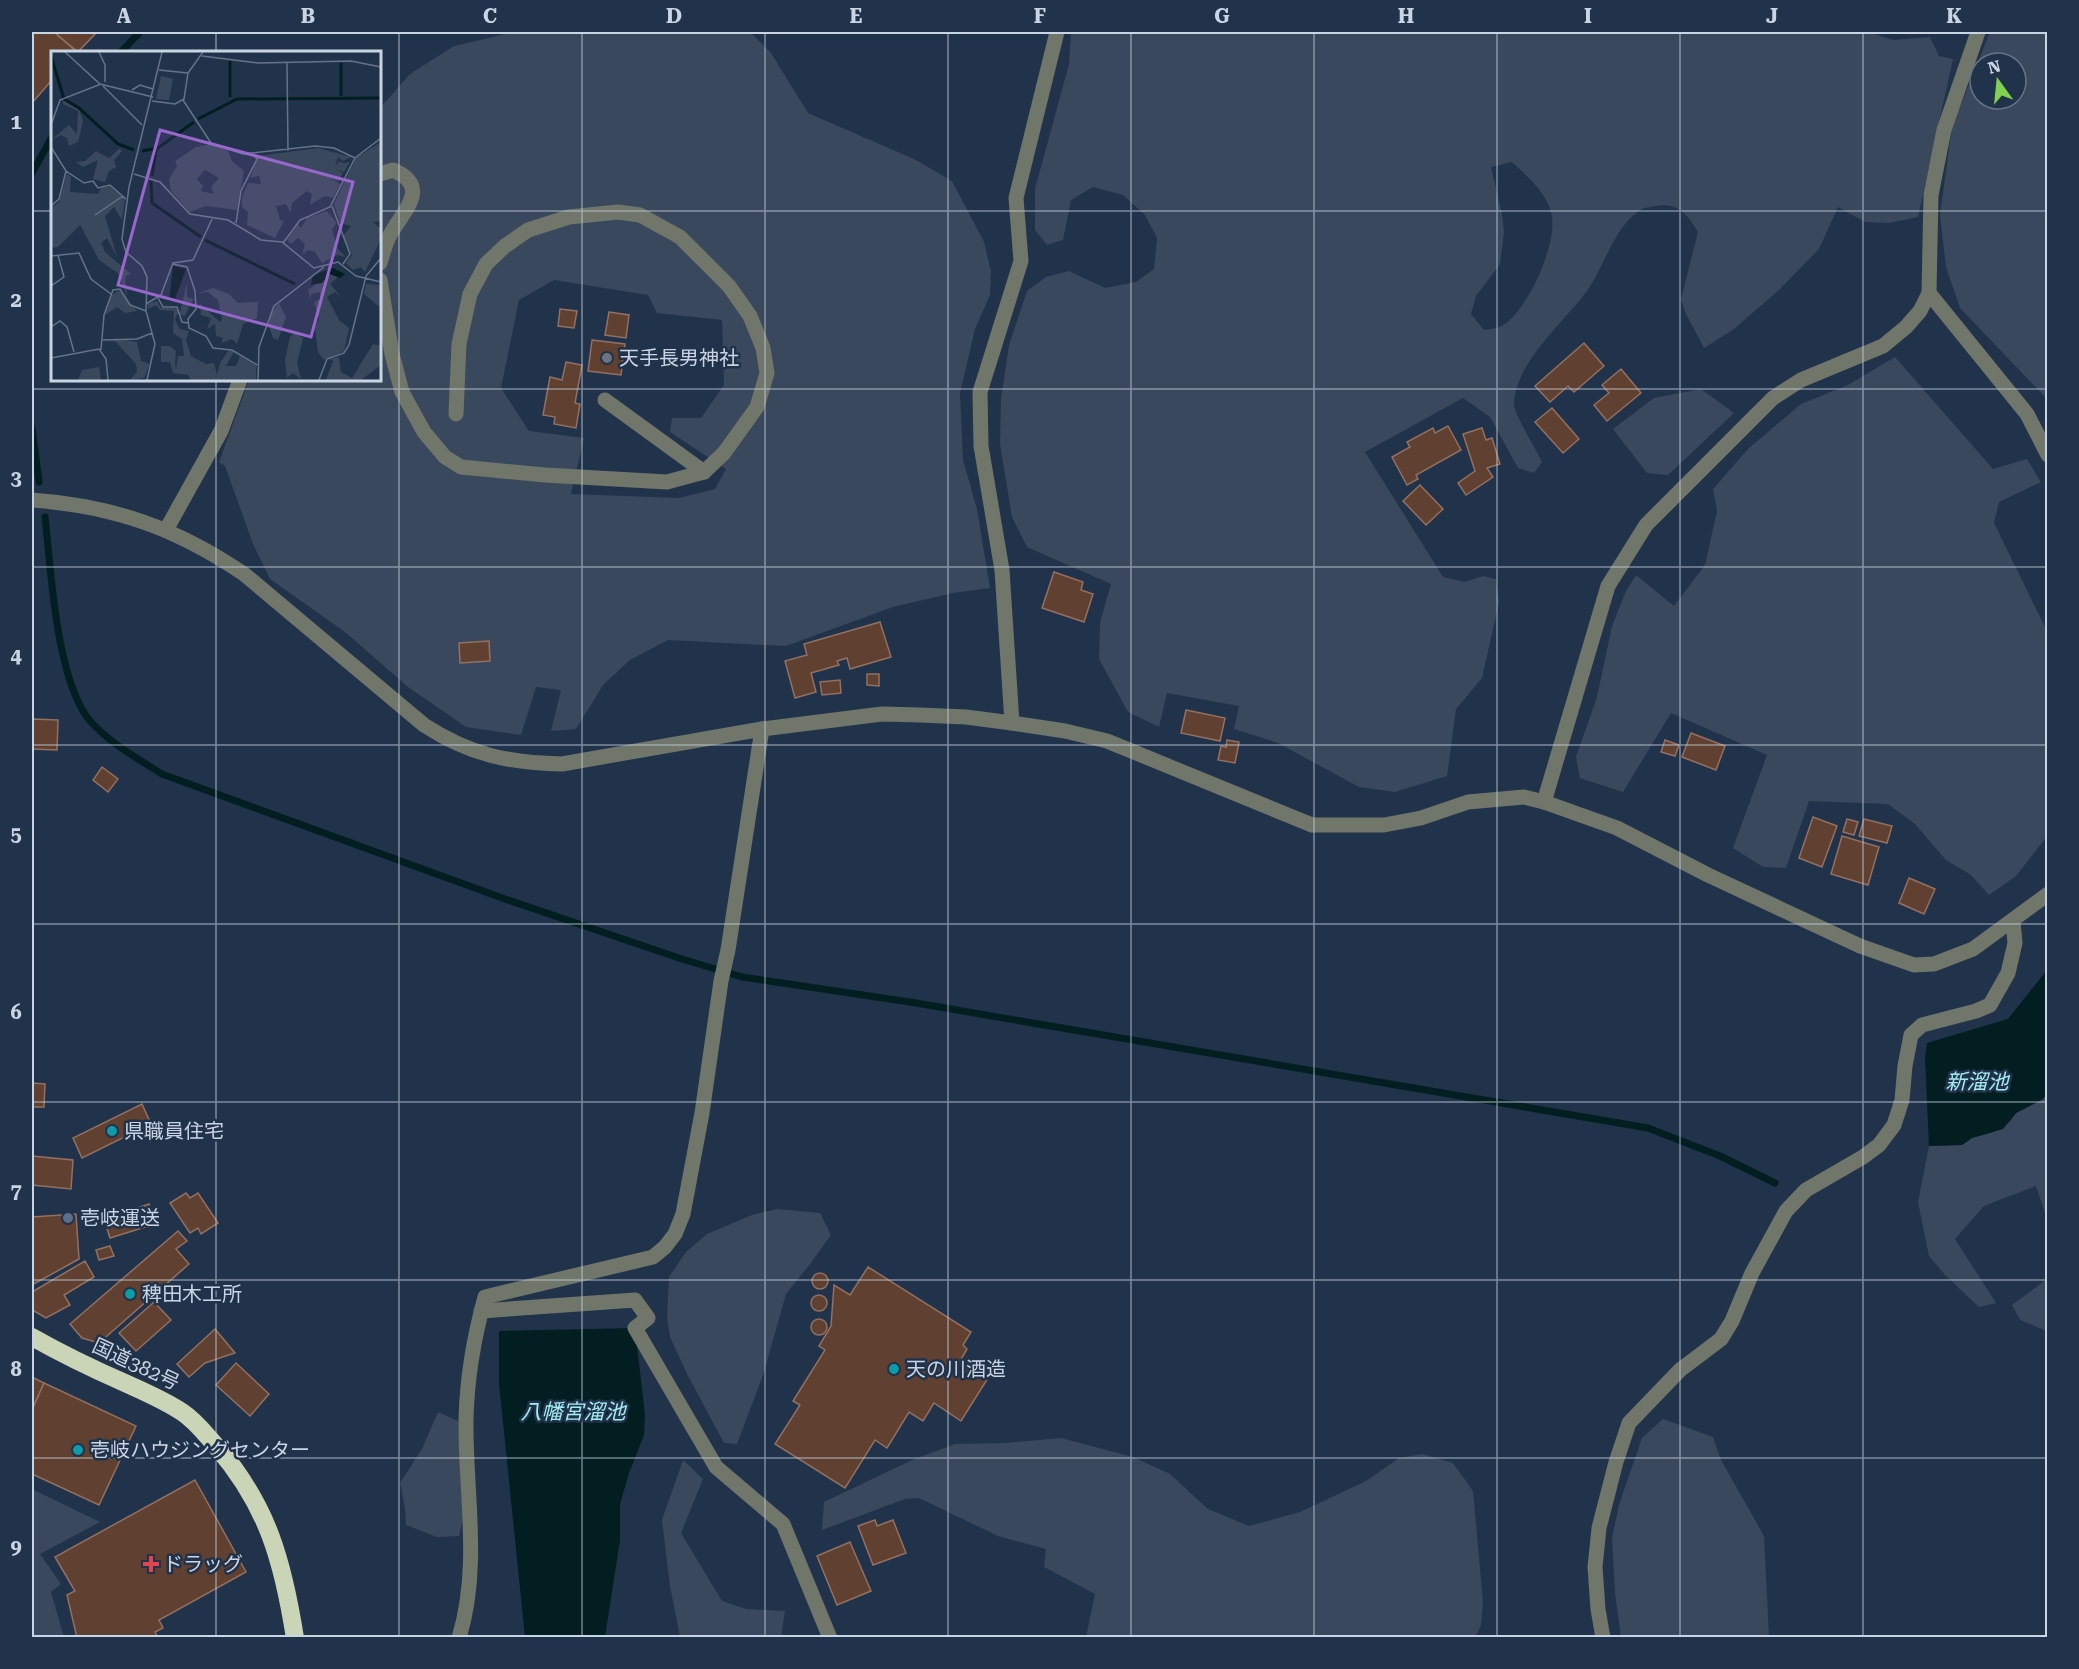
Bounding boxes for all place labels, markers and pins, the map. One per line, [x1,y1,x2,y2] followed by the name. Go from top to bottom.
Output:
[619,346,739,370] place label: 天手長男神社
[600,351,614,365] marker: 天手長男神社
[124,1119,224,1143] place label: 県職員住宅
[105,1124,119,1138] marker: 県職員住宅
[80,1206,160,1230] place label: 壱岐運送
[61,1211,75,1225] marker: 壱岐運送
[142,1282,242,1306] place label: 稗田木工所
[123,1287,137,1301] marker: 稗田木工所
[906,1357,1006,1381] place label: 天の川酒造
[887,1362,901,1376] marker: 天の川酒造
[90,1438,310,1462] place label: 壱岐ハウジングセンター
[71,1443,85,1457] marker: 壱岐ハウジングセンター
[163,1552,243,1576] place label: ドラッグ
[144,1557,158,1571] marker: ドラッグ

